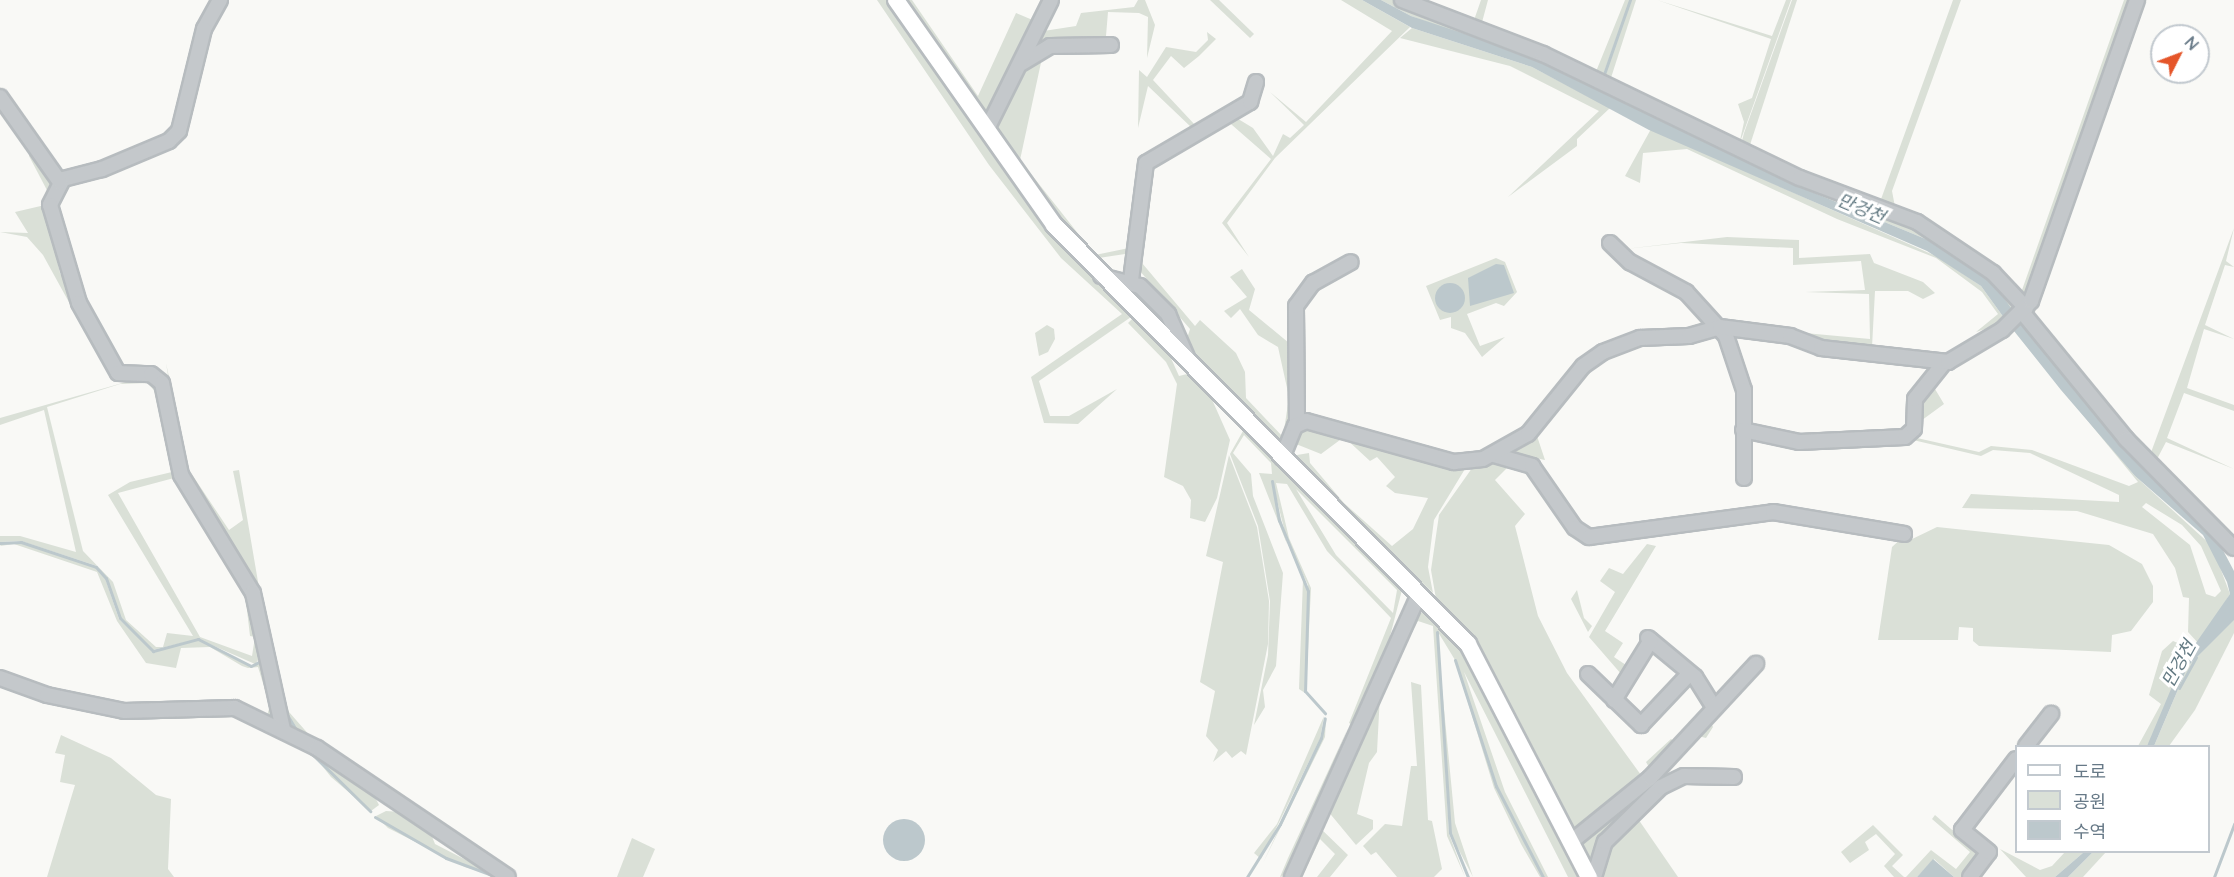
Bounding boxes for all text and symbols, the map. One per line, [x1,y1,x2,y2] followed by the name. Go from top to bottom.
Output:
[2150,24,2210,84] north arrow
[2181,32,2203,54] text: N
[1834,189,1888,229] water label: 만겅천
[2158,637,2200,691] water label: 만겅천
[2015,745,2210,853] legend
[2073,760,2106,783] text: 도로
[2073,790,2106,813] text: 공원
[2073,820,2106,843] text: 수역

